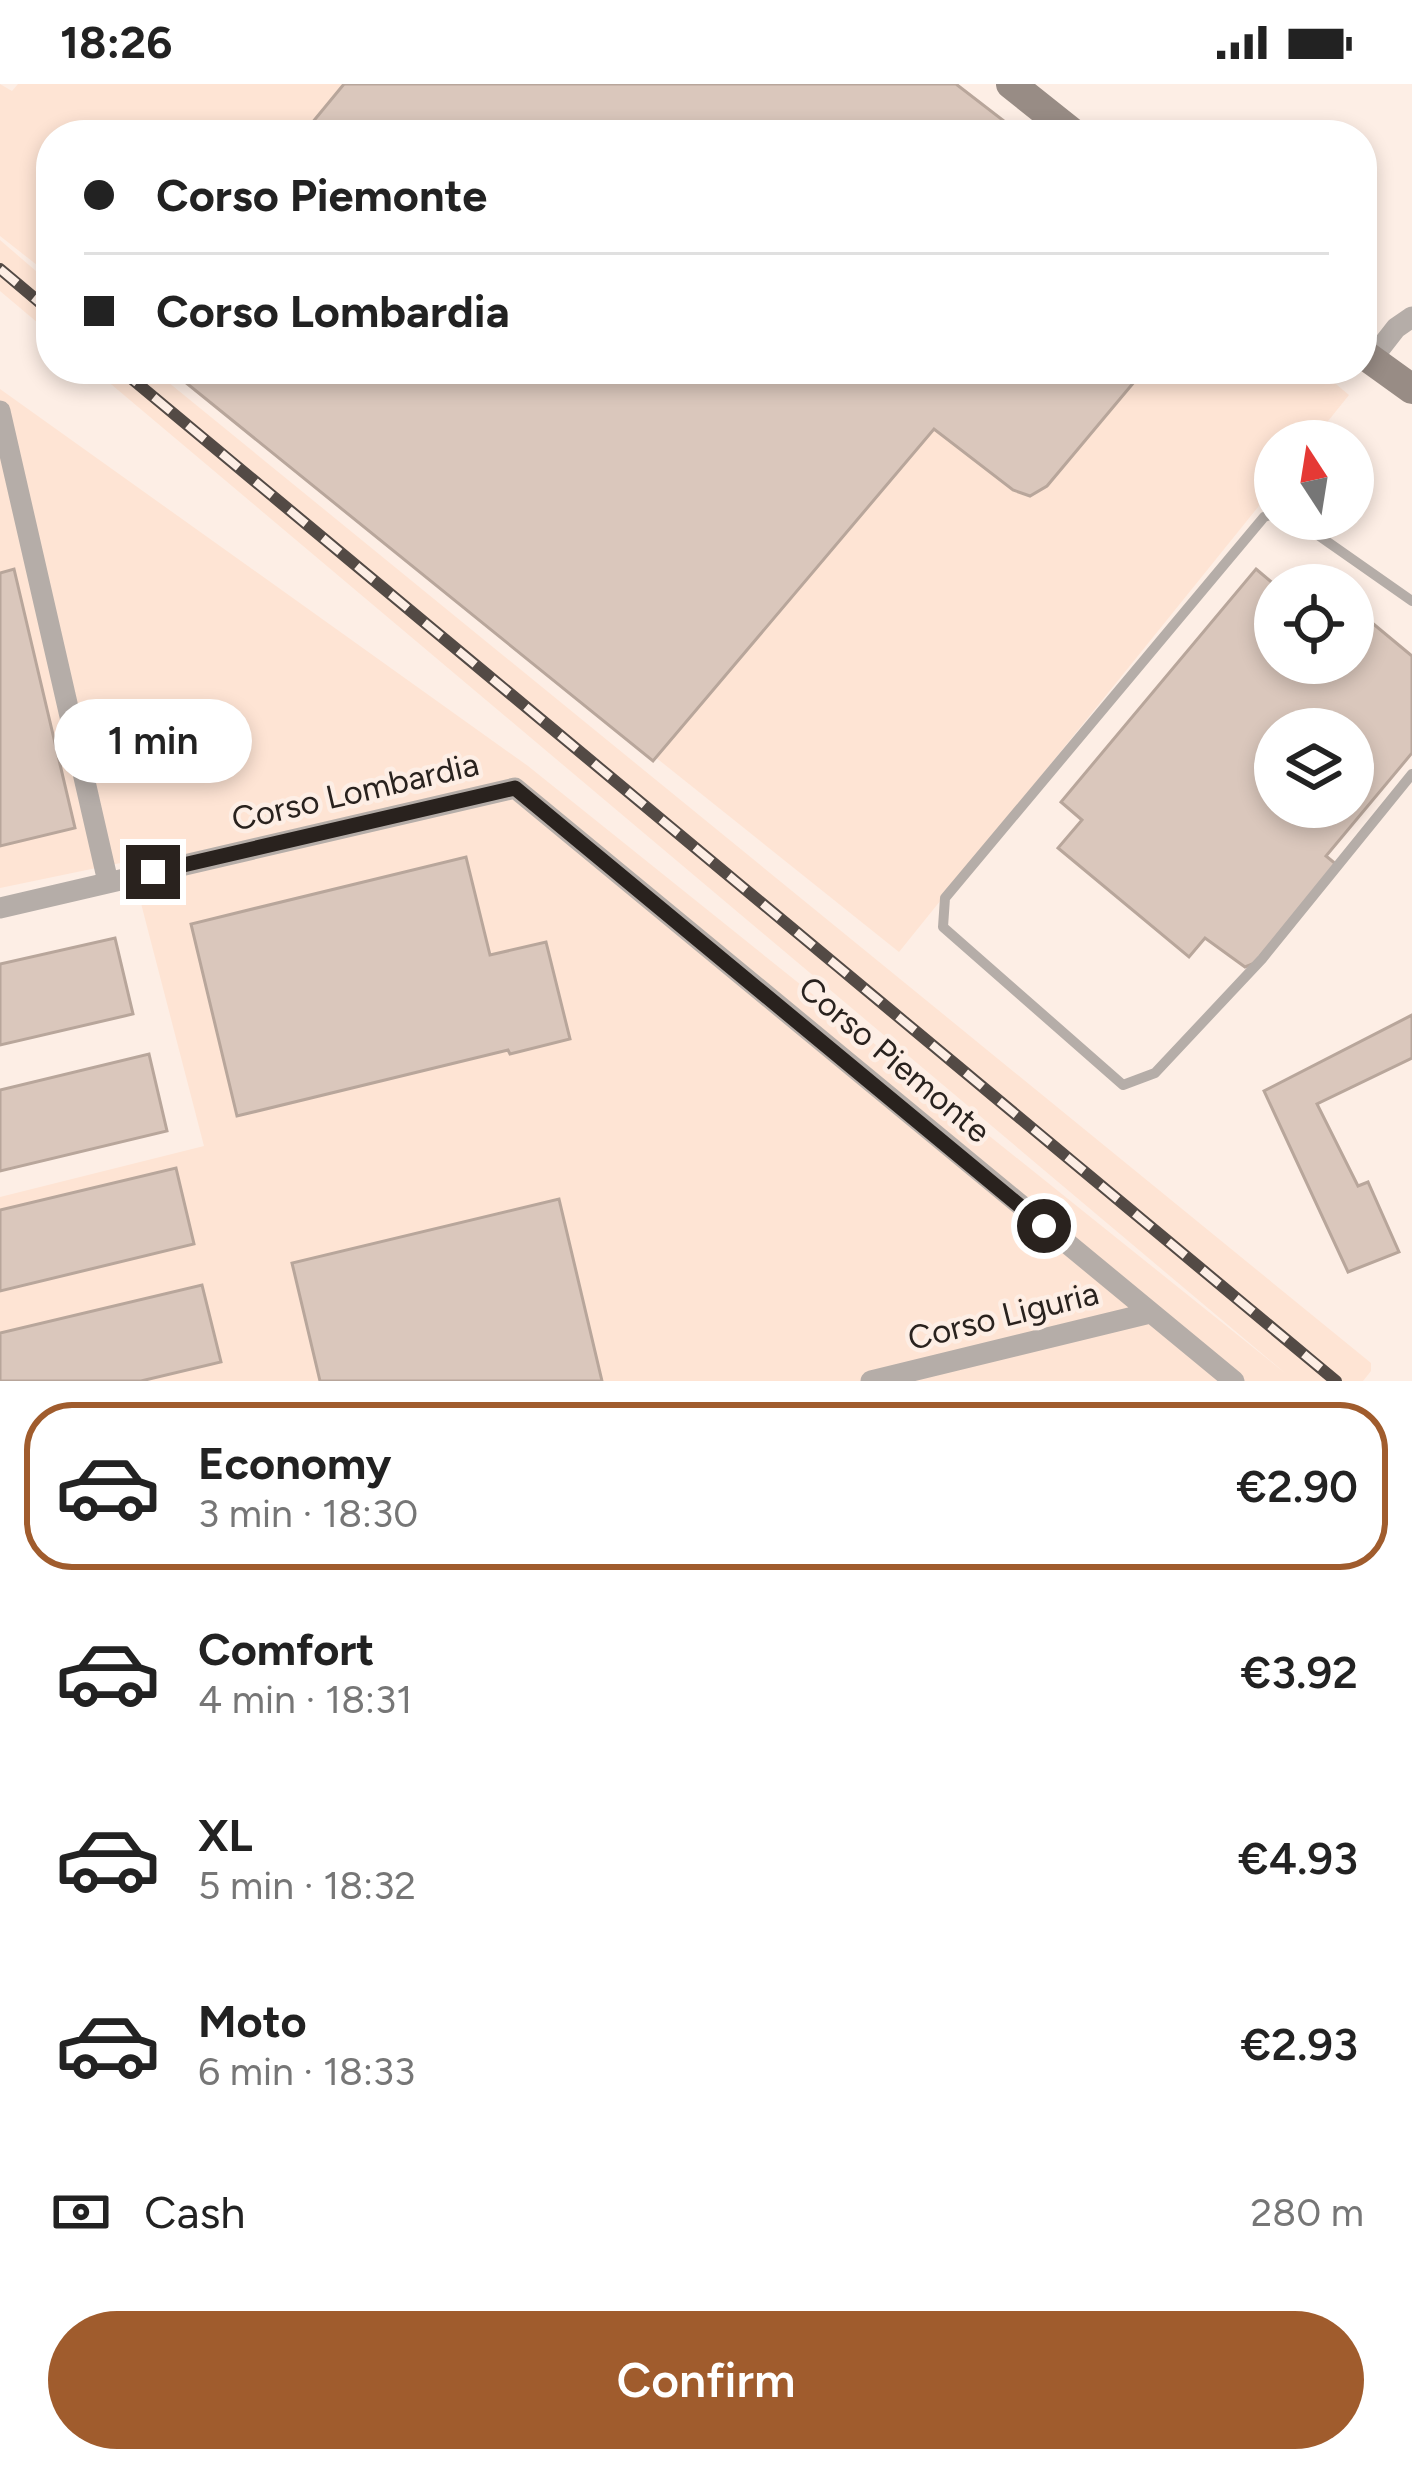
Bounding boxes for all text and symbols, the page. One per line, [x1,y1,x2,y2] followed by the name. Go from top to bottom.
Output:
[60,15,172,69] text: 18:26
[156,168,487,222] text: Corso Piemonte
[156,284,510,338] text: Corso Lombardia
[1254,420,1374,540] north arrow
[1254,420,1374,828] map controls
[1254,564,1374,684] button: locate
[54,698,252,782] callout: 1 min
[1254,708,1374,828] button: layers
[107,717,199,764] text: 1 min
[228,744,482,839] street label: Corso Lombardia
[126,845,180,899] route end
[791,968,998,1151] street label: Corso Piemonte
[1017,1199,1071,1253] route start
[904,1273,1102,1358] street label: Corso Liguria
[54,1432,162,1540] icon: car
[198,1436,391,1490] text: Economy
[1236,1459,1358,1513] text: €2.90
[198,1490,418,1537] text: 3 min · 18:30
[54,1618,162,1726] icon: car
[198,1622,374,1676] text: Comfort
[1241,1645,1358,1699] text: €3.92
[198,1676,412,1723] text: 4 min · 18:31
[54,1804,162,1912] icon: car
[198,1808,253,1862] text: XL
[1238,1831,1358,1885] text: €4.93
[198,1862,416,1909] text: 5 min · 18:32
[54,1990,162,2098] icon: car
[198,1994,307,2048] text: Moto
[1241,2017,1358,2071] text: €2.93
[198,2048,415,2095] text: 6 min · 18:33
[48,2179,114,2245] icon: cash
[144,2185,245,2239] text: Cash
[1250,2189,1364,2236] text: 280 m
[48,2311,1364,2449] button: Confirm

